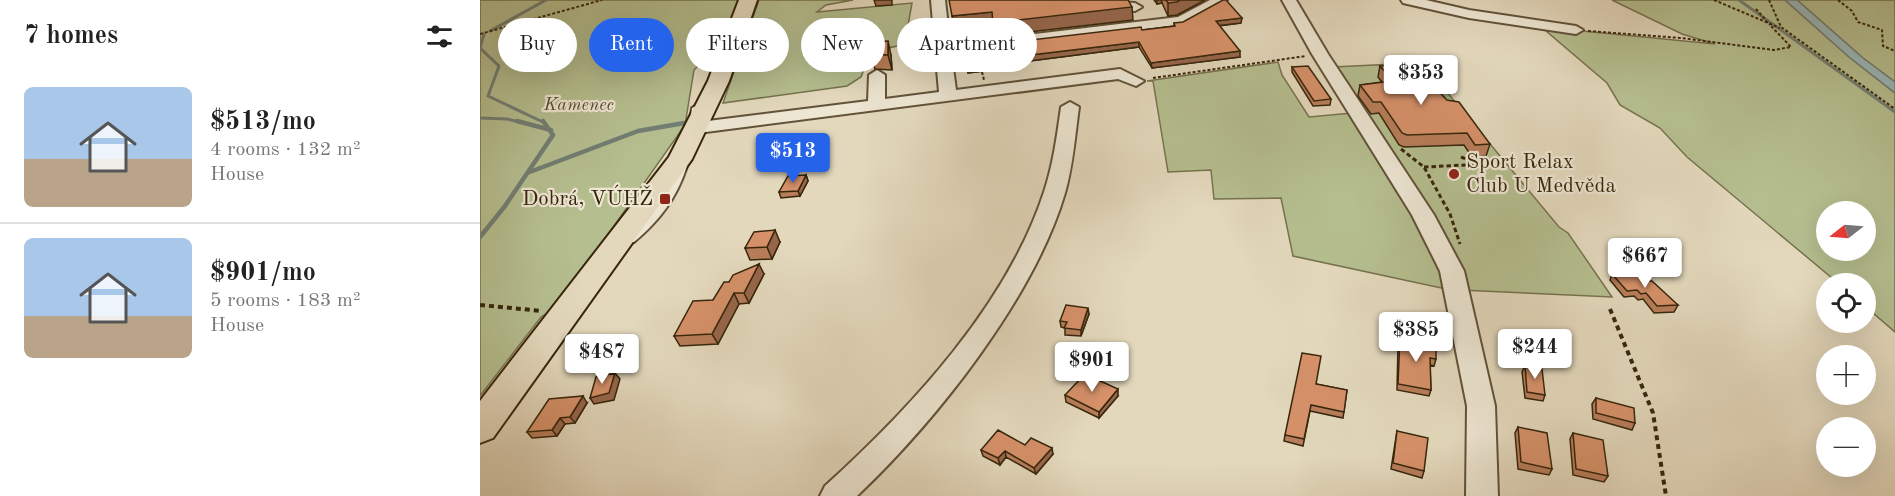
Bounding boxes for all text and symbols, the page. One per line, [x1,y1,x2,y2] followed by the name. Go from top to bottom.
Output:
[498,18,577,72] chip: Buy
[589,18,674,72] chip: Rent
[686,18,789,72] chip: Filters
[801,18,885,72] chip: New
[897,18,1037,72] chip: Apartment
[423,20,456,53] icon: filters
[24,23,118,49] text: 7 homes
[1385,55,1457,106] pin: $353
[1398,64,1444,84] text: $353
[543,96,614,114] park label: Kamenec
[210,109,316,135] text: $513/mo
[72,111,144,183] icon: home
[757,133,829,184] pin: $513
[210,140,360,160] text: 4 rooms · 132 m²
[770,142,816,162] text: $513
[1466,152,1616,197] place label: Sport Relax Club U Medvěda
[210,165,264,185] text: House
[1447,167,1461,181] marker: Sport Relax Club U Medvěda
[522,184,653,210] place label: Dobrá, VÚHŽ
[658,192,672,206] marker: Dobrá, VÚHŽ
[1816,201,1876,261] north arrow
[1816,201,1876,477] map controls
[1609,238,1681,289] pin: $667
[1622,247,1668,267] text: $667
[210,260,316,286] text: $901/mo
[72,262,144,334] icon: home
[1816,273,1876,333] button: locate
[210,291,360,311] text: 5 rooms · 183 m²
[1380,312,1452,363] pin: $385
[210,316,264,336] text: House
[1393,321,1439,341] text: $385
[1499,329,1571,380] pin: $244
[566,334,638,385] pin: $487
[1512,338,1558,358] text: $244
[1056,342,1128,393] pin: $901
[579,343,625,363] text: $487
[1816,345,1876,405] button: +
[1069,351,1115,371] text: $901
[1816,417,1876,477] button: −

